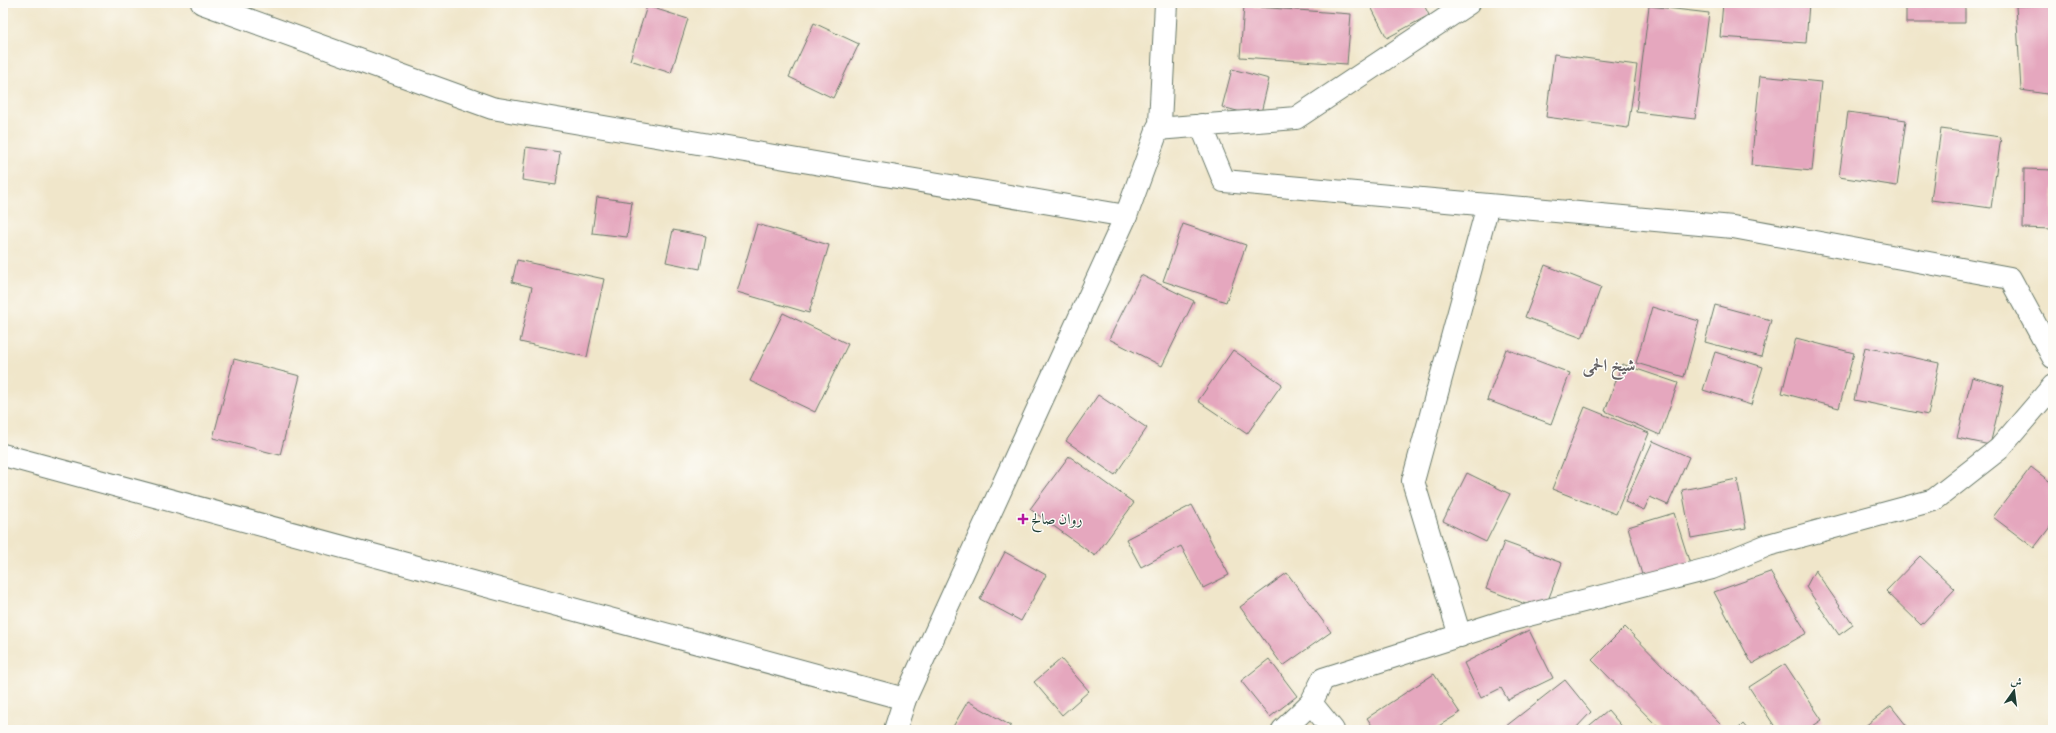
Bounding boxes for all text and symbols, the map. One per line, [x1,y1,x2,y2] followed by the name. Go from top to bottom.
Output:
[1583,355,1635,381] district label: شيخ الحمى
[1031,510,1082,533] place label: روان صالح
[1018,514,1028,524] marker: روان صالح
[1994,671,2034,711] north arrow
[2009,674,2023,689] text: ش

